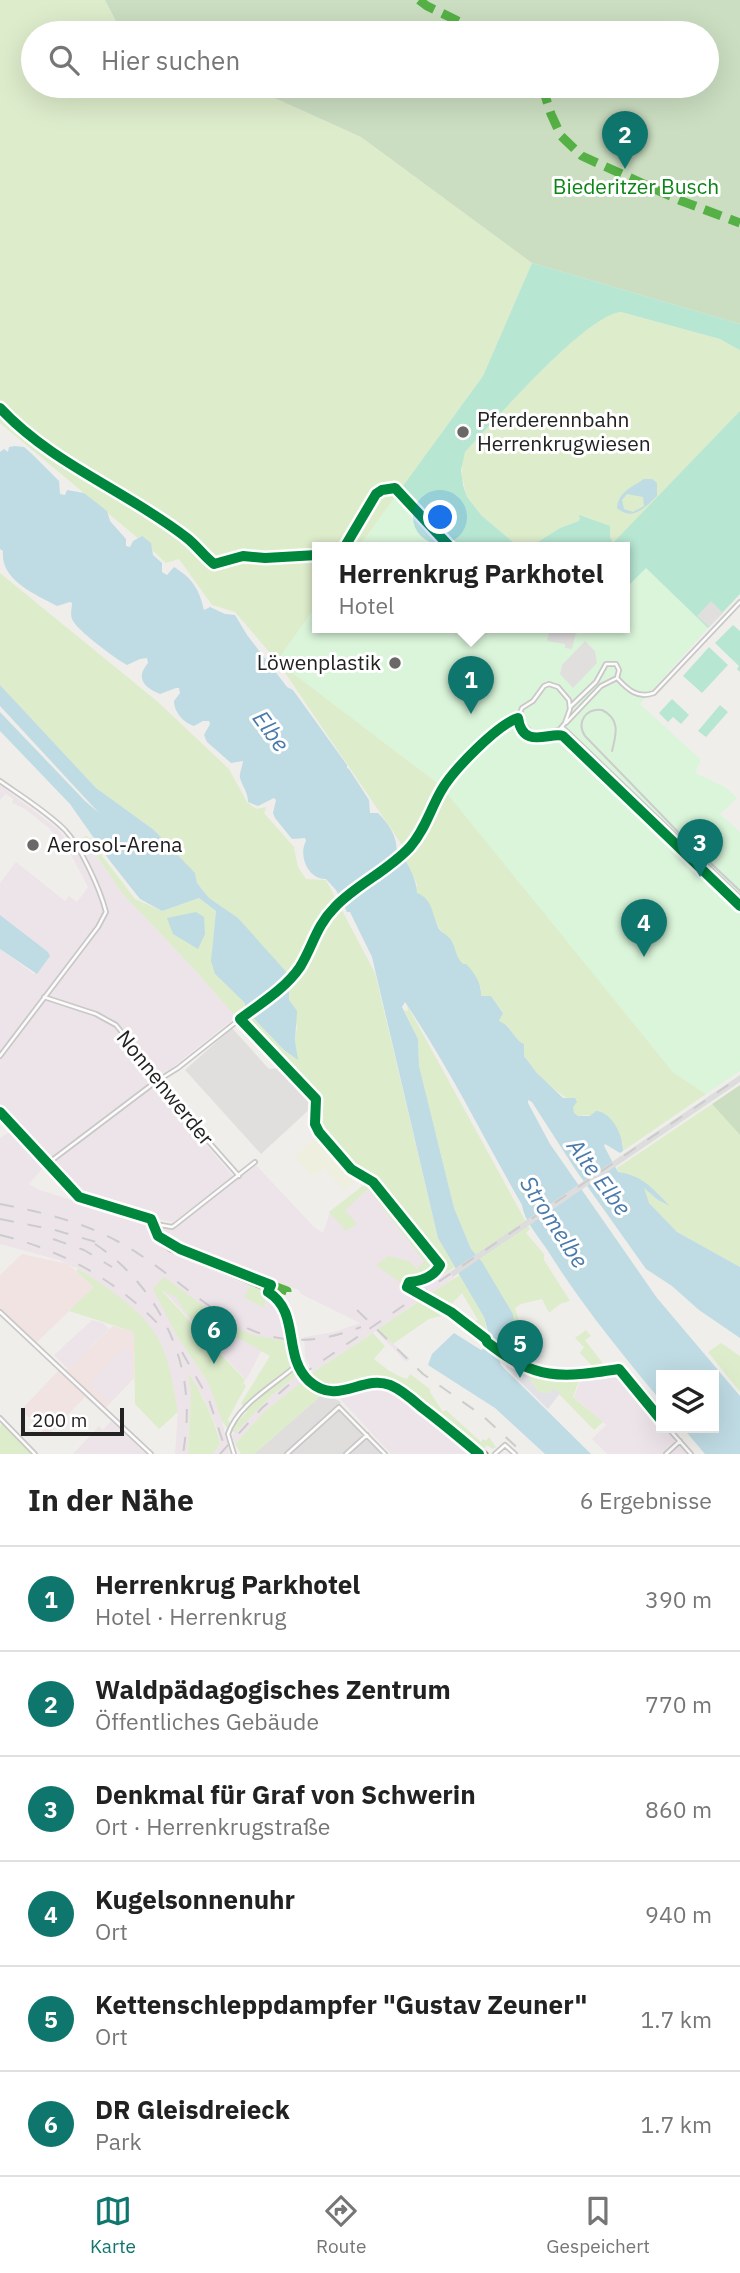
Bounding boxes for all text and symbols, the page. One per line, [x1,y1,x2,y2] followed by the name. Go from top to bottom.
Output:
[21,21,719,98] search box
[45,41,83,79] icon: search
[101,43,240,77] text: Hier suchen
[602,111,648,169] pin: 2
[553,172,719,200] park label: Biederitzer Busch
[477,405,651,457] place label: Pferderennbahn Herrenkrugwiesen
[455,424,471,440] marker: Pferderennbahn Herrenkrugwiesen
[423,500,457,534] your location
[312,542,630,633] popup
[338,556,604,590] text: Herrenkrug Parkhotel
[338,590,394,620] text: Hotel
[257,648,381,676] place label: Löwenplastik
[387,655,403,671] marker: Löwenplastik
[448,656,494,714] pin: 1
[247,704,297,757] water label: Elbe
[677,819,723,877] pin: 3
[47,830,183,858] place label: Aerosol-Arena
[25,837,41,853] marker: Aerosol-Arena
[621,899,667,957] pin: 4
[111,1024,221,1151] street label: Nonnenwerder
[560,1131,639,1221] water label: Alte Elbe
[514,1170,596,1273] water label: Stromelbe
[191,1306,237,1364] pin: 6
[497,1320,543,1378] pin: 5
[656,1370,719,1433] map controls
[656,1370,719,1433] button: layers
[21,1405,124,1437] scale bar
[32,1408,87,1432] text: 200 m
[28,1480,194,1519] text: In der Nähe
[580,1485,712,1515] text: 6 Ergebnisse
[95,1567,360,1601] text: Herrenkrug Parkhotel
[44,1584,58,1614] text: 1
[645,1584,712,1614] text: 390 m
[95,1601,286,1631] text: Hotel · Herrenkrug
[95,1672,451,1706] text: Waldpädagogisches Zentrum
[44,1689,58,1719] text: 2
[645,1689,712,1719] text: 770 m
[95,1706,319,1736] text: Öffentliches Gebäude
[95,1777,476,1811] text: Denkmal für Graf von Schwerin
[44,1794,58,1824] text: 3
[645,1794,712,1824] text: 860 m
[95,1811,330,1841] text: Ort · Herrenkrugstraße
[95,1882,295,1916] text: Kugelsonnenuhr
[44,1899,58,1929] text: 4
[645,1899,712,1929] text: 940 m
[95,1916,128,1946] text: Ort
[95,1987,587,2021] text: Kettenschleppdampfer "Gustav Zeuner"
[44,2004,58,2034] text: 5
[641,2004,712,2034] text: 1.7 km
[95,2021,128,2051] text: Ort
[95,2092,290,2126] text: DR Gleisdreieck
[44,2109,58,2139] text: 6
[641,2109,712,2139] text: 1.7 km
[95,2126,142,2156] text: Park
[90,2192,136,2258] tab: Karte
[316,2192,366,2258] tab: Route
[546,2192,650,2258] tab: Gespeichert

